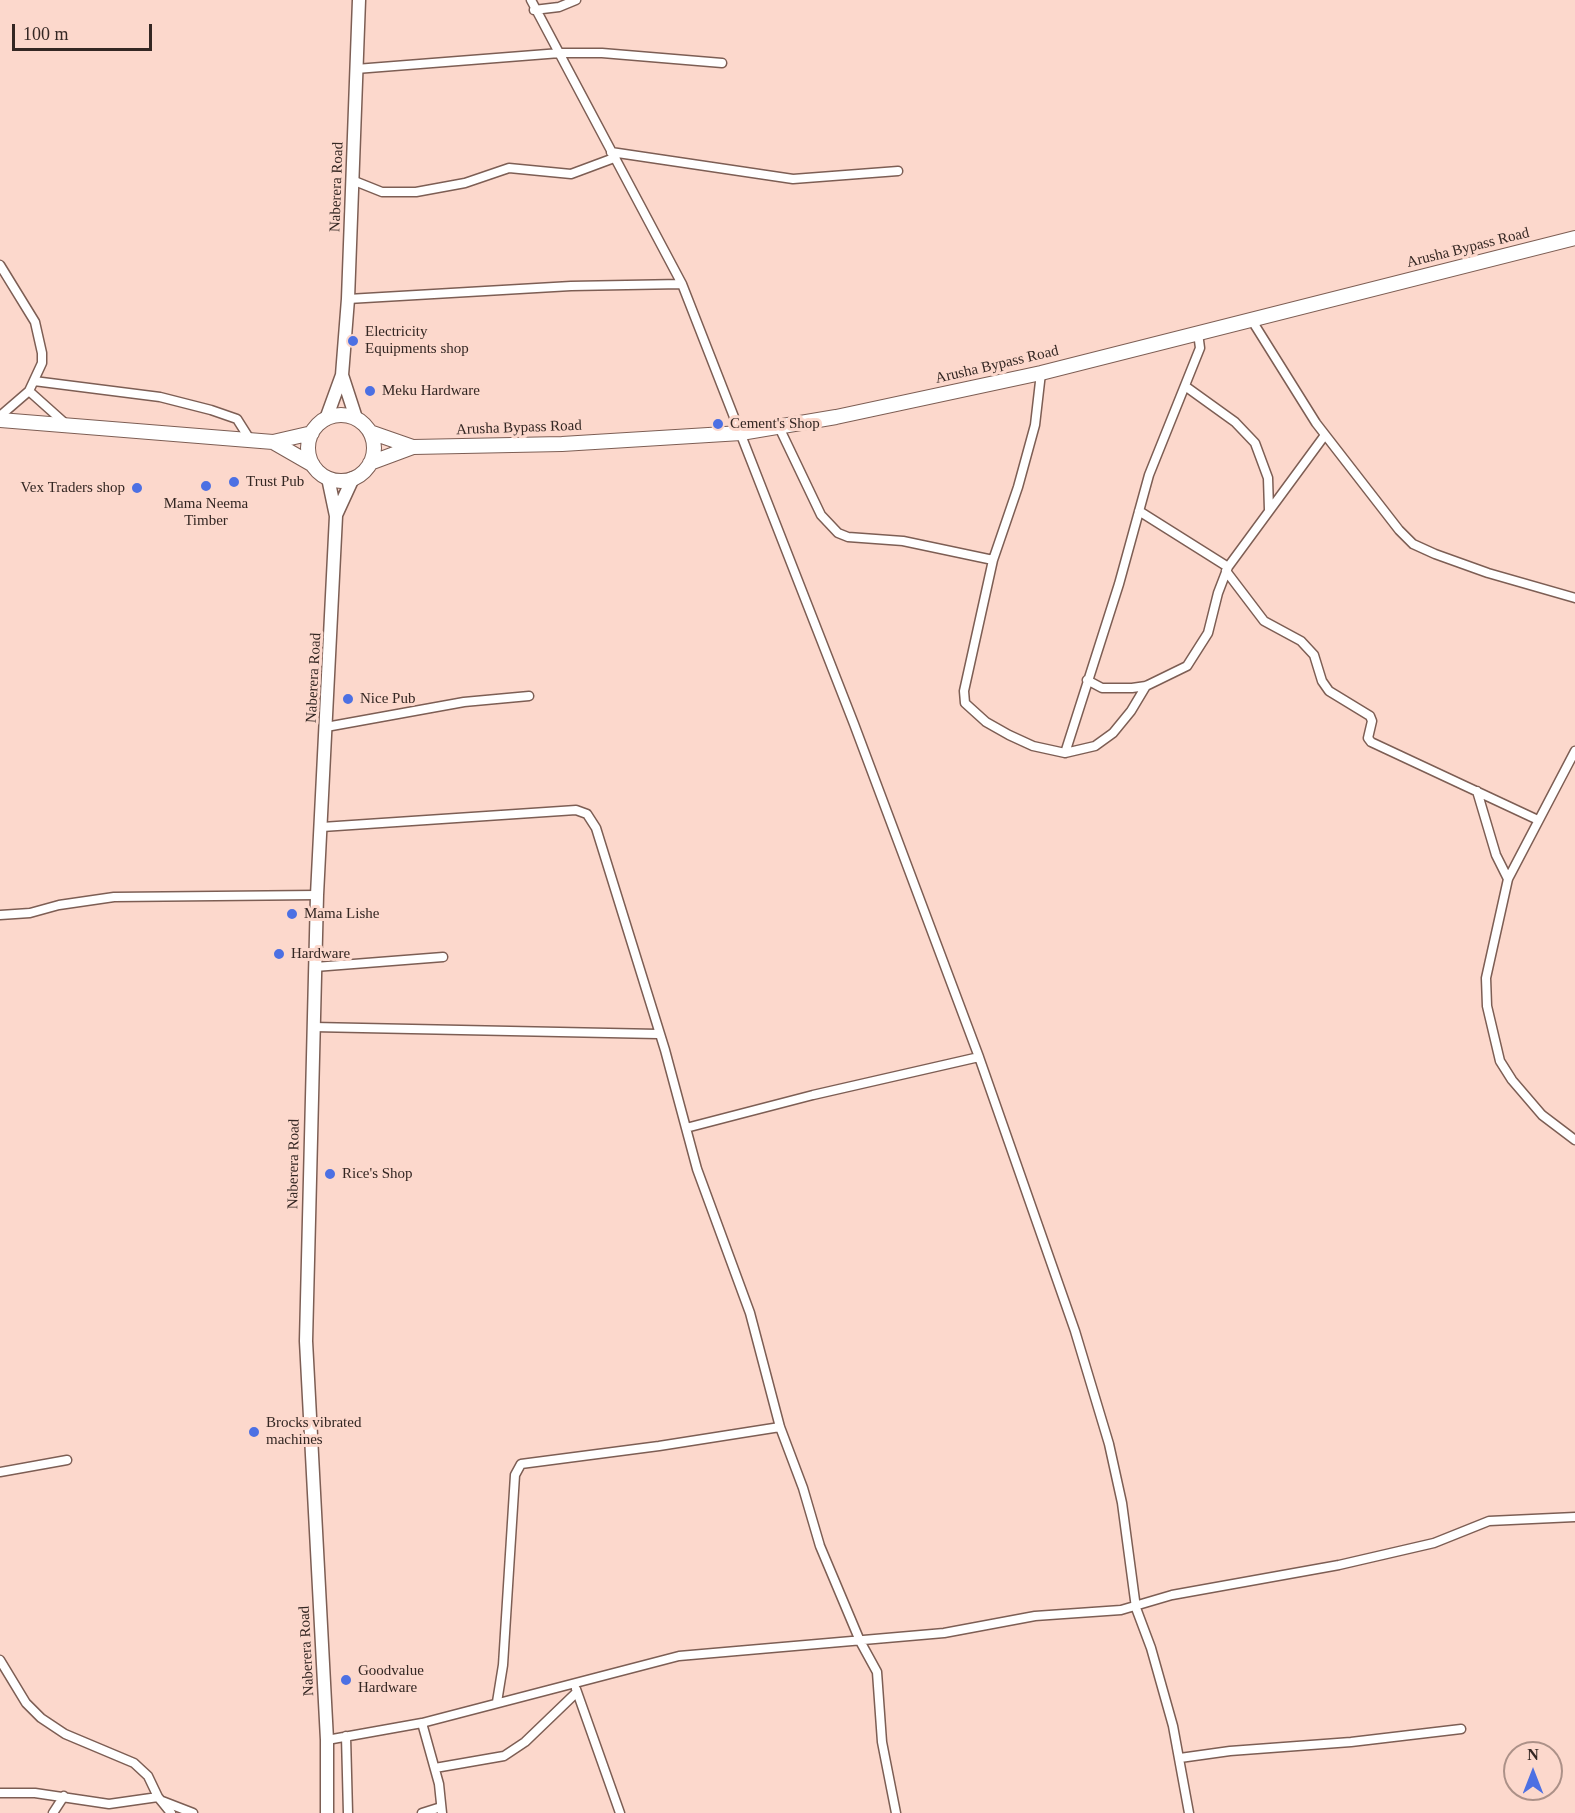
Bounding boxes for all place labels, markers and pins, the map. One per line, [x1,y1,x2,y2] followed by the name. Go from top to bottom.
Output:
[365,323,469,358] place label: Electricity Equipments shop
[346,334,360,348] marker: Electricity Equipments shop
[382,382,480,400] place label: Meku Hardware
[363,384,377,398] marker: Meku Hardware
[730,415,820,433] place label: Cement's Shop
[711,417,725,431] marker: Cement's Shop
[246,473,304,491] place label: Trust Pub
[227,475,241,489] marker: Trust Pub
[21,479,125,497] place label: Vex Traders shop
[199,479,213,493] marker: Mama Neema Timber
[130,481,144,495] marker: Vex Traders shop
[164,495,248,530] place label: Mama Neema Timber
[360,690,415,708] place label: Nice Pub
[341,692,355,706] marker: Nice Pub
[304,905,379,923] place label: Mama Lishe
[285,907,299,921] marker: Mama Lishe
[291,945,350,963] place label: Hardware
[272,947,286,961] marker: Hardware
[342,1165,413,1183] place label: Rice's Shop
[323,1167,337,1181] marker: Rice's Shop
[266,1414,361,1449] place label: Brocks vibrated machines
[247,1425,261,1439] marker: Brocks vibrated machines
[358,1662,424,1697] place label: Goodvalue Hardware
[339,1673,353,1687] marker: Goodvalue Hardware

